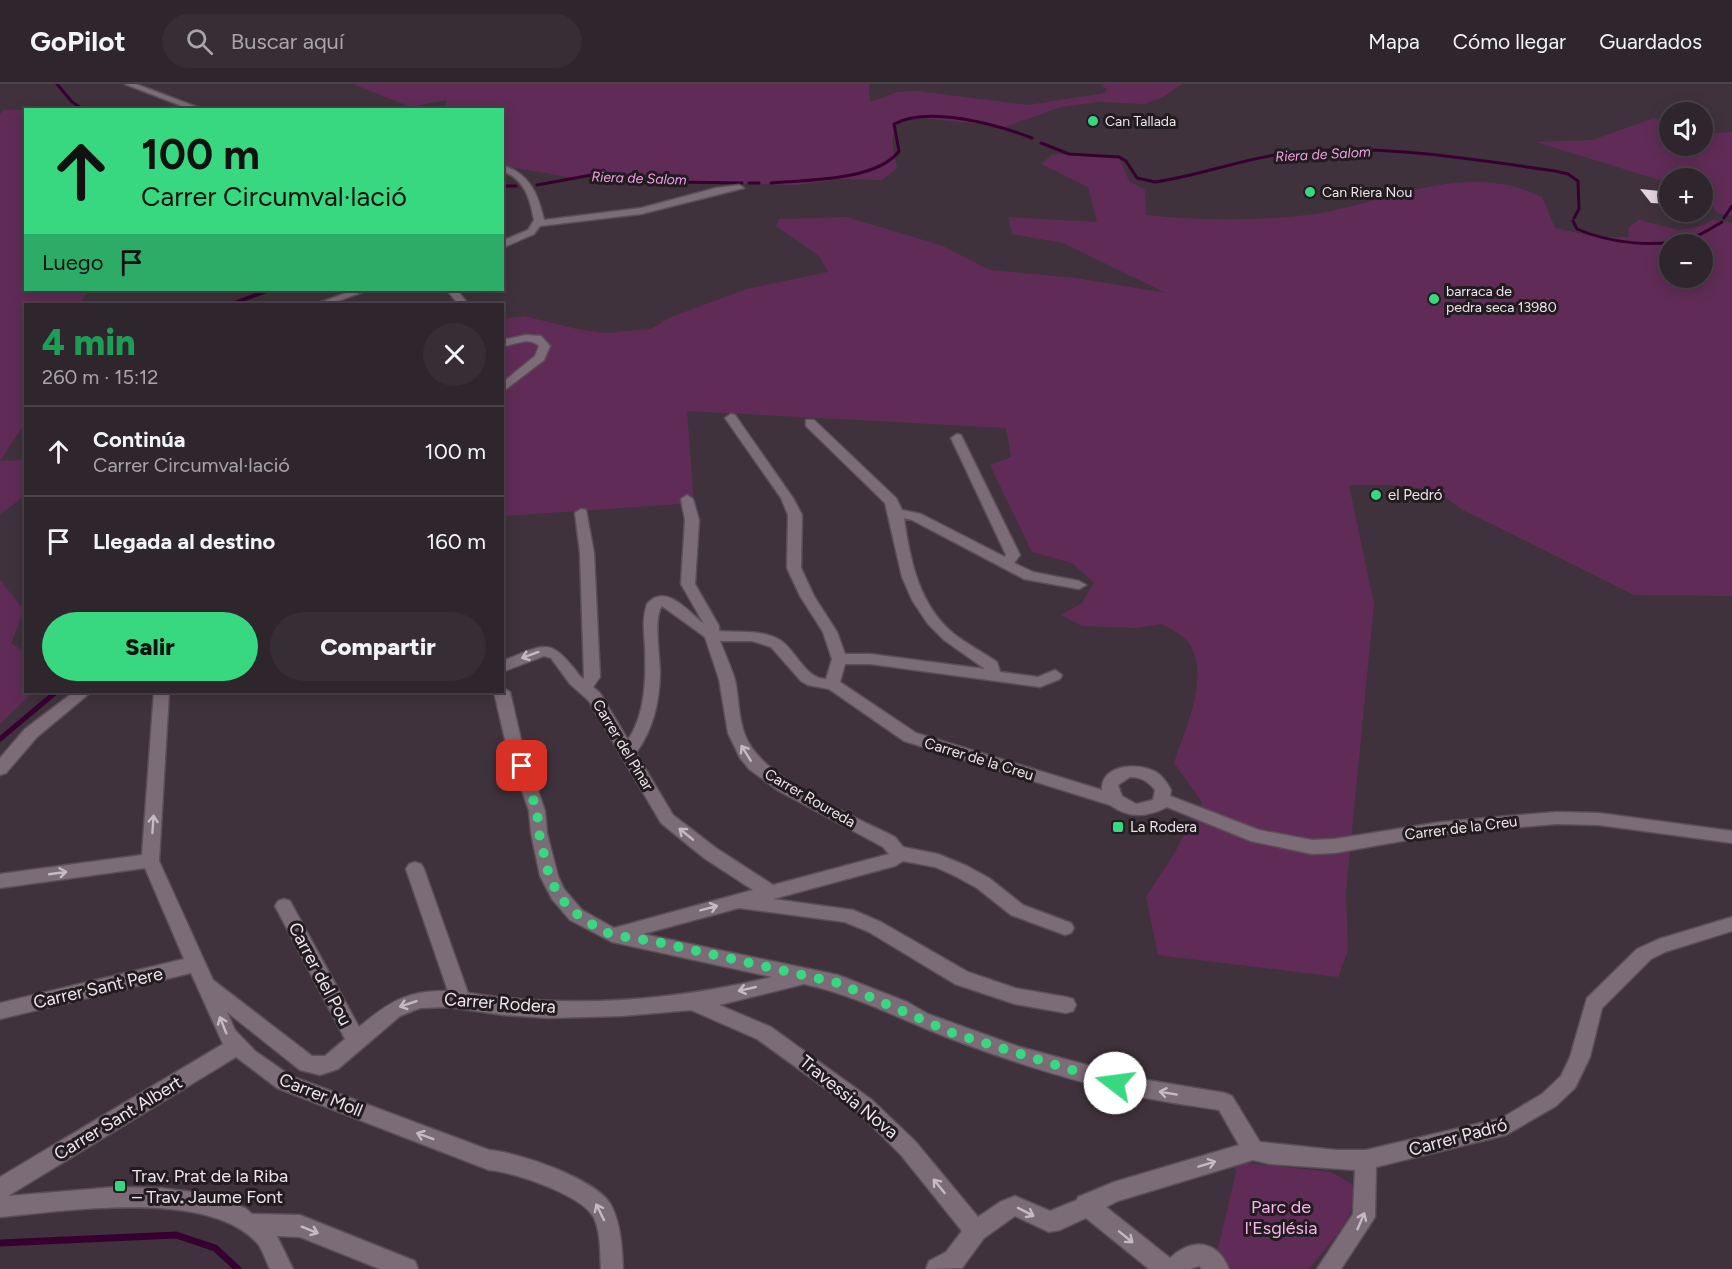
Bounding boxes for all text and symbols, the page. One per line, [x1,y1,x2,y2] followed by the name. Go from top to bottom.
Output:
[162,14,582,68] search box
[30,24,126,58] text: GoPilot
[183,25,216,58] icon: search
[231,28,344,55] text: Buscar aquí
[1368,29,1420,54] text: Mapa
[1453,29,1566,54] text: Cómo llegar
[1599,29,1702,54] text: Guardados
[1659,102,1713,288] map controls
[1659,102,1713,156] button: sound
[1105,113,1176,130] place label: Can Tallada
[1086,114,1100,128] marker: Can Tallada
[141,129,260,180] text: 100 m
[42,132,120,210] icon: ahead
[1275,144,1371,165] water label: Riera de Salom
[591,168,687,189] water label: Riera de Salom
[1659,168,1713,222] button: +
[141,180,407,213] text: Carrer Circumval·lació
[1322,184,1412,201] place label: Can Riera Nou
[1303,185,1317,199] marker: Can Riera Nou
[1659,234,1713,288] button: −
[115,246,148,279] icon: arrive
[42,249,103,276] text: Luego
[1446,283,1557,316] place label: barraca de pedra seca 13980
[1427,292,1441,306] marker: barraca de pedra seca 13980
[42,321,136,364] text: 4 min
[423,323,486,386] button: close
[42,365,159,389] text: 260 m · 15:12
[93,426,186,453] text: Continúa
[42,435,75,468] icon: ahead
[425,438,486,465] text: 100 m
[93,453,290,477] text: Carrer Circumval·lació
[1388,486,1443,504] place label: el Pedró
[1369,488,1383,502] marker: el Pedró
[42,525,75,558] icon: arrive
[93,528,275,555] text: Llegada al destino
[426,528,486,555] text: 160 m
[42,612,258,681] button: Salir
[270,612,486,681] button: Compartir
[521,651,539,662] one-way arrow
[589,696,657,794] street label: Carrer del Pinar
[922,734,1036,784] street label: Carrer de la Creu
[496,740,547,791] pin
[740,745,752,762] one-way arrow
[505,749,538,782] icon: arrive
[761,765,859,831] street label: Carrer Roureda
[1404,812,1518,844] street label: Carrer de la Creu
[147,815,158,835] one-way arrow
[1130,818,1197,836] place label: La Rodera
[1111,820,1125,834] marker: La Rodera
[678,828,694,841] one-way arrow
[48,868,67,879] one-way arrow
[699,902,718,913] one-way arrow
[283,918,357,1030] street label: Carrer del Pou
[31,962,165,1014] street label: Carrer Sant Pere
[737,984,756,996] one-way arrow
[443,988,557,1018] street label: Carrer Rodera
[399,999,418,1010] one-way arrow
[217,1016,228,1034] one-way arrow
[795,1051,903,1143] street label: Travessia Nova
[1083,1051,1147,1115] position arrow
[276,1068,366,1122] street label: Carrer Moll
[50,1071,186,1165] street label: Carrer Sant Albert
[1158,1087,1178,1098] one-way arrow
[1406,1113,1510,1161] street label: Carrer Padró
[417,1129,435,1140] one-way arrow
[1197,1158,1216,1169] one-way arrow
[132,1165,288,1208] place label: Trav. Prat de la Riba – Trav. Jaume Font
[933,1178,946,1194] one-way arrow
[113,1179,127,1193] marker: Trav. Prat de la Riba – Trav. Jaume Font
[1245,1196,1317,1239] park label: Parc de l'Església
[594,1204,606,1222] one-way arrow
[1017,1206,1035,1218] one-way arrow
[1356,1212,1367,1230] one-way arrow
[300,1225,318,1236] one-way arrow
[1118,1230,1134,1243] one-way arrow

